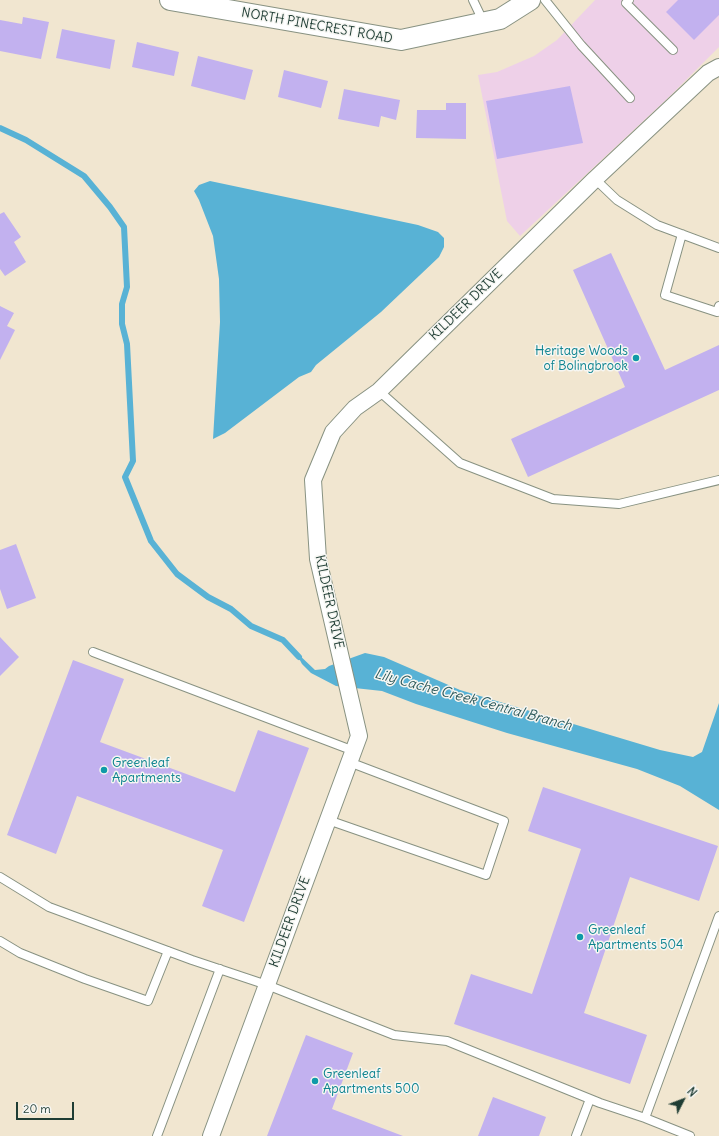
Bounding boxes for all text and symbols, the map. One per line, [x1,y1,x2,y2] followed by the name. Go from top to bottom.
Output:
[240,5,394,47] street label: NORTH PINECREST ROAD
[426,266,506,344] street label: KILDEER DRIVE
[535,343,628,374] place label: Heritage Woods of Bolingbrook
[631,353,641,363] marker: Heritage Woods of Bolingbrook
[311,554,347,650] street label: KILDEER DRIVE
[373,666,573,734] water label: Lily Cache Creek Central Branch
[112,755,181,786] place label: Greenleaf Apartments
[99,765,109,775] marker: Greenleaf Apartments
[266,874,314,970] street label: KILDEER DRIVE
[588,922,684,953] place label: Greenleaf Apartments 504
[575,932,585,942] marker: Greenleaf Apartments 504
[323,1066,420,1097] place label: Greenleaf Apartments 500
[310,1076,320,1086] marker: Greenleaf Apartments 500
[663,1080,703,1120] north arrow
[684,1084,700,1099] text: N
[18,1094,76,1120] scale bar
[23,1101,51,1116] text: 20 m

